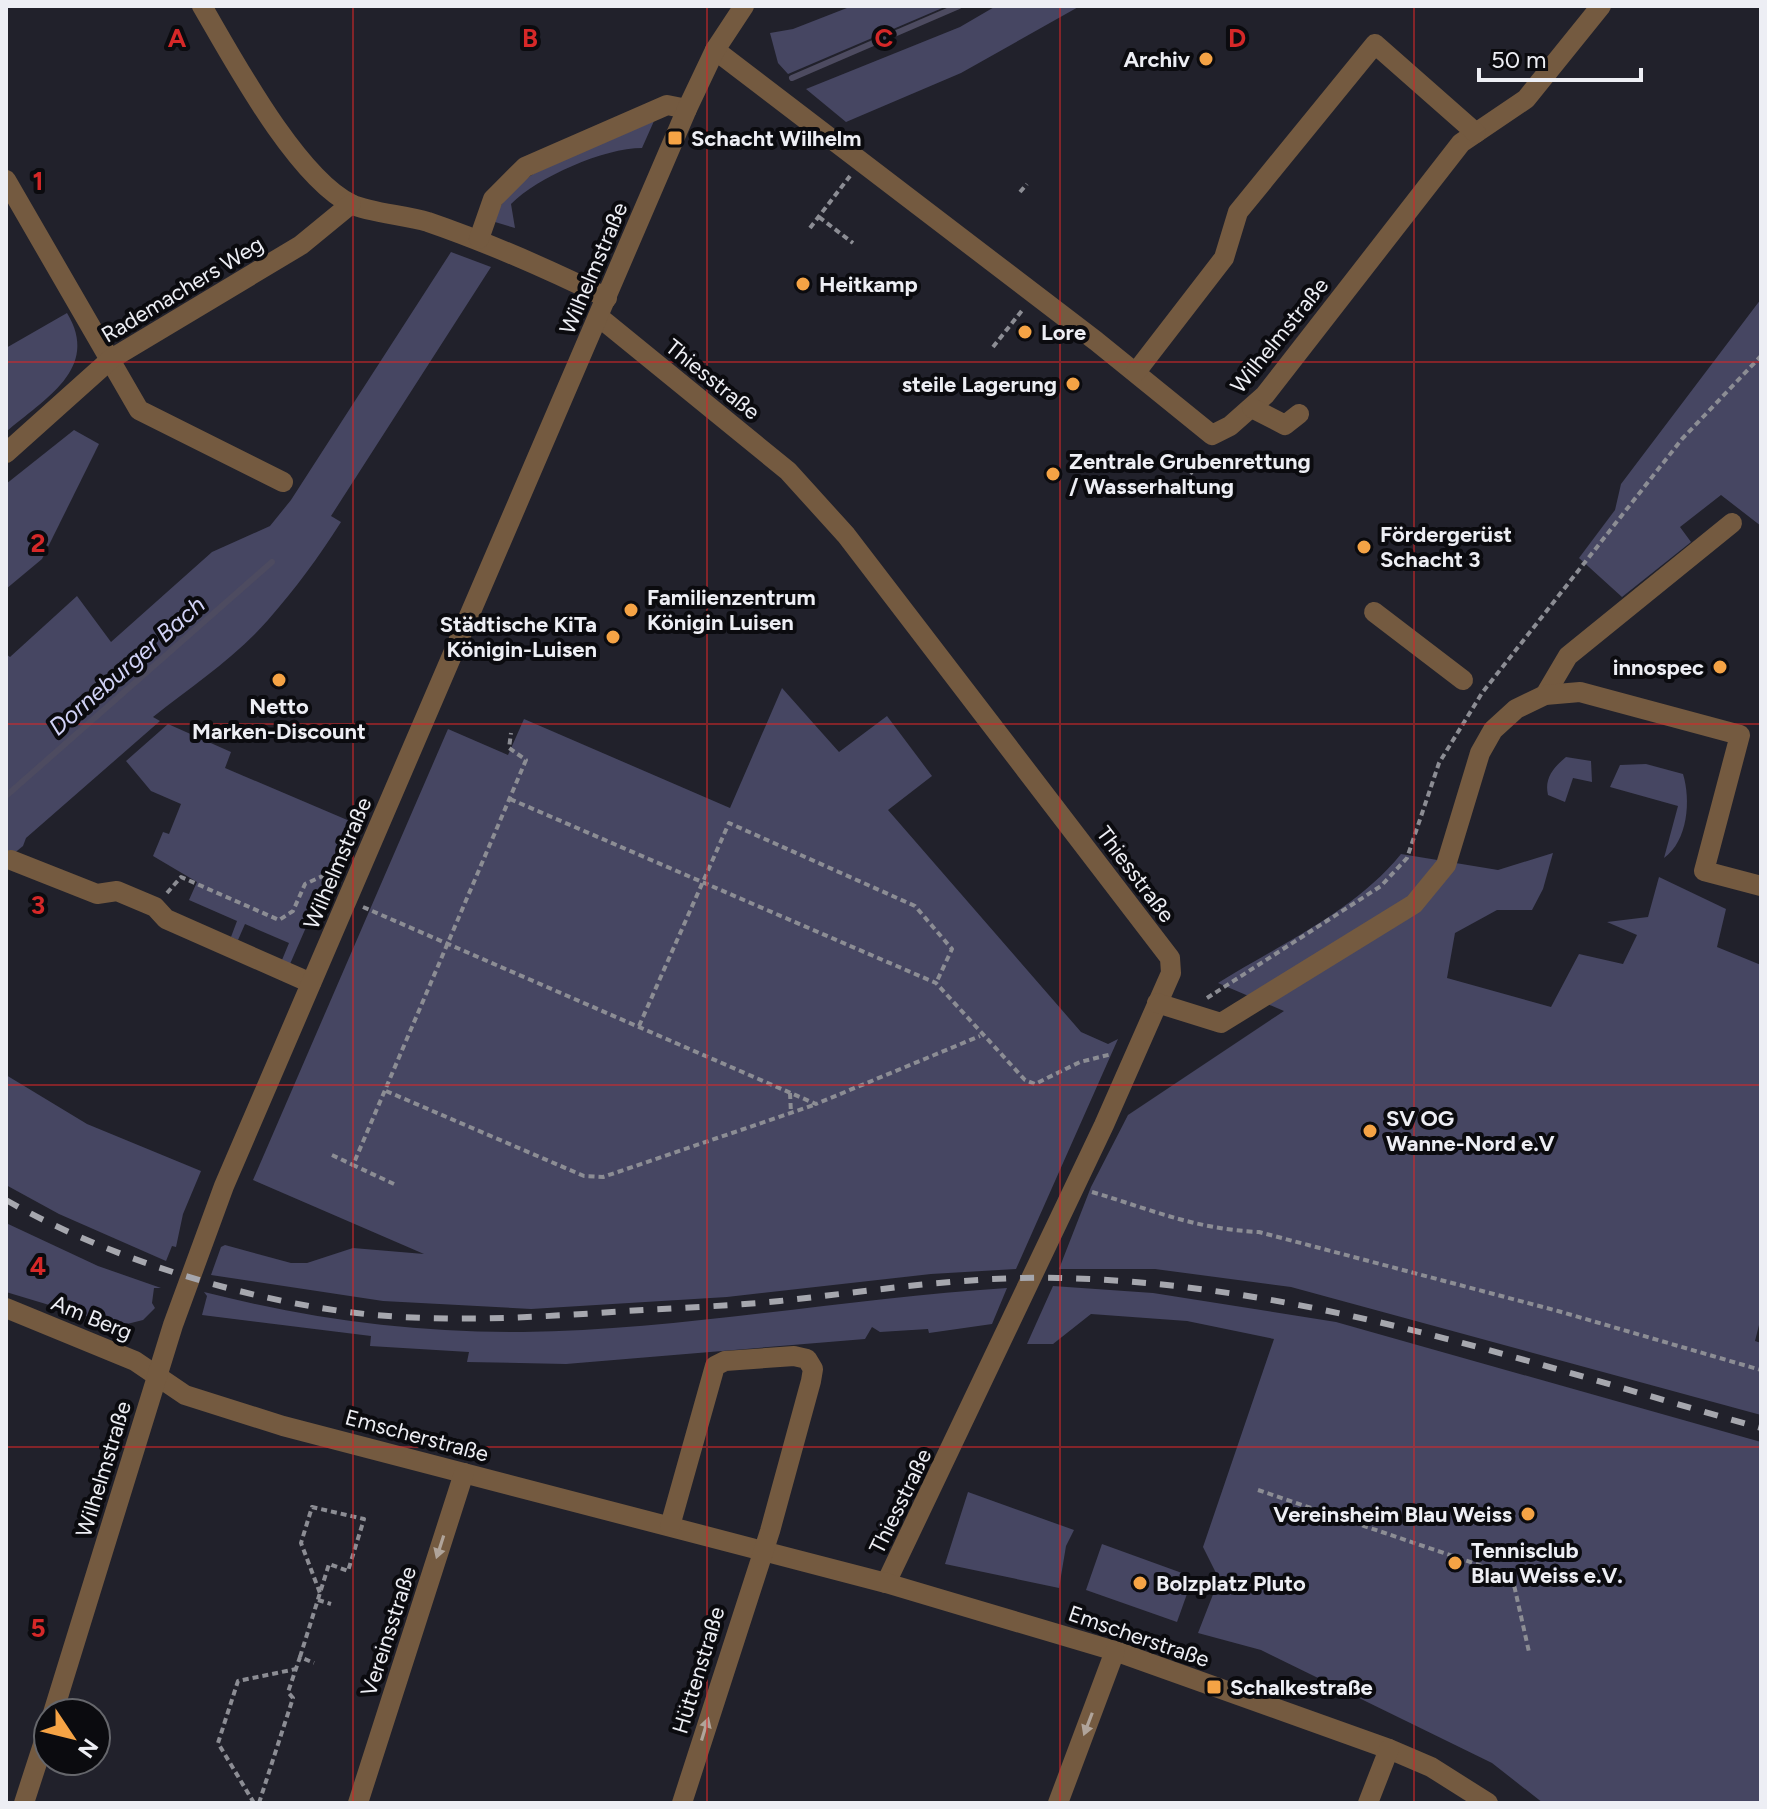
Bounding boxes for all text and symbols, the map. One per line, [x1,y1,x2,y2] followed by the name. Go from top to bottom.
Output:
[168,22,187,54] text: A
[522,22,538,54] text: B
[875,22,894,54] text: C
[1228,22,1246,54] text: D
[1479,32,1641,82] scale bar
[1491,45,1547,74] text: 50 m
[1123,46,1191,73] place label: Archiv
[1197,50,1215,68] marker: Archiv
[691,125,861,152] place label: Schacht Wilhelm
[666,129,684,147] marker: Schacht Wilhelm
[33,165,43,197] text: 1
[554,198,633,338] street label: Wilhelmstraße
[96,230,268,348] street label: Rademachers Weg
[819,271,918,298] place label: Heitkamp
[1225,272,1334,398] street label: Wilhelmstraße
[794,275,812,293] marker: Heitkamp
[1041,319,1086,346] place label: Lore
[1016,323,1034,341] marker: Lore
[660,333,765,426] street label: Thiesstraße
[902,371,1057,398] place label: steile Lagerung
[1064,375,1082,393] marker: steile Lagerung
[1069,448,1311,500] place label: Zentrale Grubenrettung / Wasserhaltung
[1044,465,1062,483] marker: Zentrale Grubenrettung / Wasserhaltung
[1380,521,1512,573] place label: Fördergerüst Schacht 3
[30,527,46,559] text: 2
[1355,538,1373,556] marker: Fördergerüst Schacht 3
[647,584,816,636] place label: Familienzentrum Königin Luisen
[43,590,211,741] water label: Dorneburger Bach
[622,601,640,619] marker: Familienzentrum Königin Luisen
[440,611,597,663] place label: Städtische KiTa Königin-Luisen
[604,628,622,646] marker: Städtische KiTa Königin-Luisen
[1613,654,1704,681] place label: innospec
[1711,658,1729,676] marker: innospec
[270,671,288,689] marker: Netto Marken-Discount
[192,693,366,745] place label: Netto Marken-Discount
[298,793,377,933] street label: Wilhelmstraße
[1091,821,1181,928] street label: Thiesstraße
[31,889,45,921] text: 3
[1386,1105,1555,1157] place label: SV OG Wanne-Nord e.V
[1361,1122,1379,1140] marker: SV OG Wanne-Nord e.V
[30,1250,46,1282] text: 4
[47,1289,136,1346] street label: Am Berg
[70,1398,137,1540] street label: Wilhelmstraße
[342,1403,491,1468] street label: Emscherstraße
[863,1444,937,1558] street label: Thiesstraße
[1273,1501,1512,1528] place label: Vereinsheim Blau Weiss
[1519,1505,1537,1523] marker: Vereinsheim Blau Weiss
[434,1535,446,1559] one-way arrow
[1471,1537,1623,1589] place label: Tennisclub Blau Weiss e.V.
[1446,1554,1464,1572] marker: Tennisclub Blau Weiss e.V.
[355,1563,422,1700] street label: Vereinsstraße
[1156,1570,1306,1597] place label: Bolzplatz Pluto
[1131,1574,1149,1592] marker: Bolzplatz Pluto
[1065,1600,1213,1673] street label: Emscherstraße
[666,1603,731,1737] street label: Hüttenstraße
[30,1612,46,1644] text: 5
[1230,1674,1373,1701] place label: Schalkestraße
[1205,1678,1223,1696] marker: Schalkestraße
[32,1697,112,1777] north arrow
[1081,1712,1094,1736] one-way arrow
[699,1716,712,1740] one-way arrow
[72,1733,104,1763] text: N

